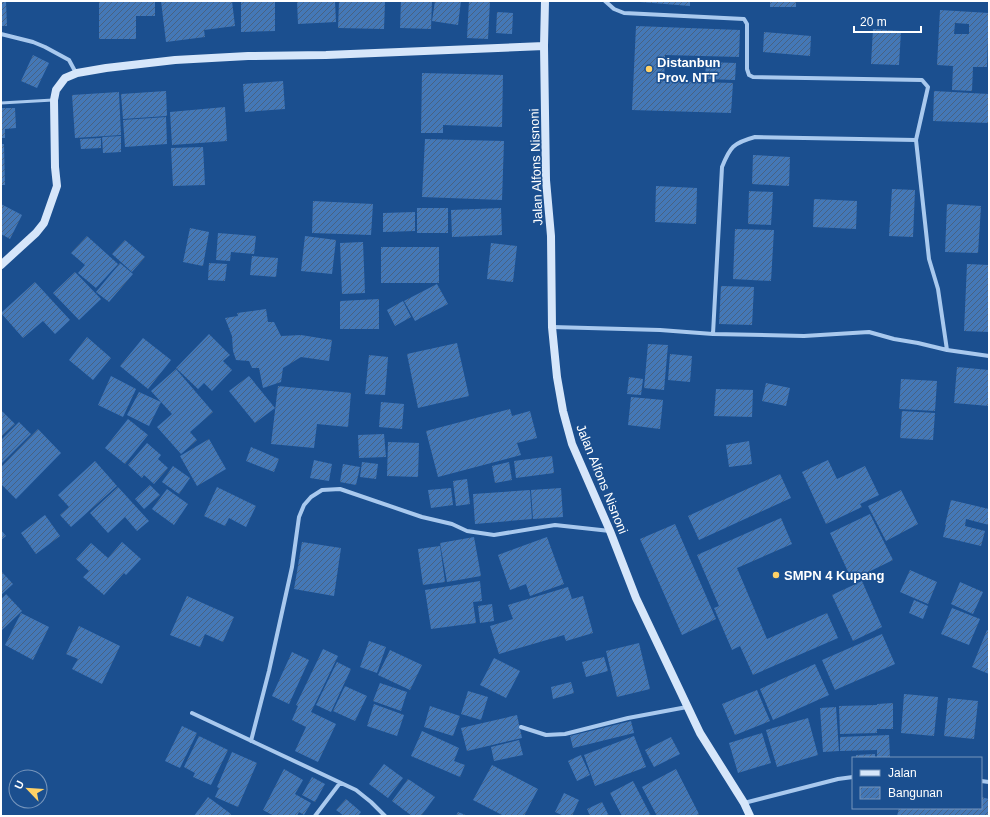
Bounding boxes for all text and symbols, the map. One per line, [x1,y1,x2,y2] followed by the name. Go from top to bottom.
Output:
[854,8,921,34] scale bar
[860,15,887,29] text: 20 m
[657,55,721,85] place label: Distanbun Prov. NTT
[644,64,654,74] marker: Distanbun Prov. NTT
[526,108,546,226] street label: Jalan Alfons Nisnoni
[573,422,631,536] street label: Jalan Alfons Nisnoni
[784,568,884,583] place label: SMPN 4 Kupang
[771,570,781,580] marker: SMPN 4 Kupang
[852,757,982,809] legend
[888,766,917,780] text: Jalan
[8,769,48,809] north arrow
[12,779,26,791] text: U
[888,786,943,800] text: Bangunan

